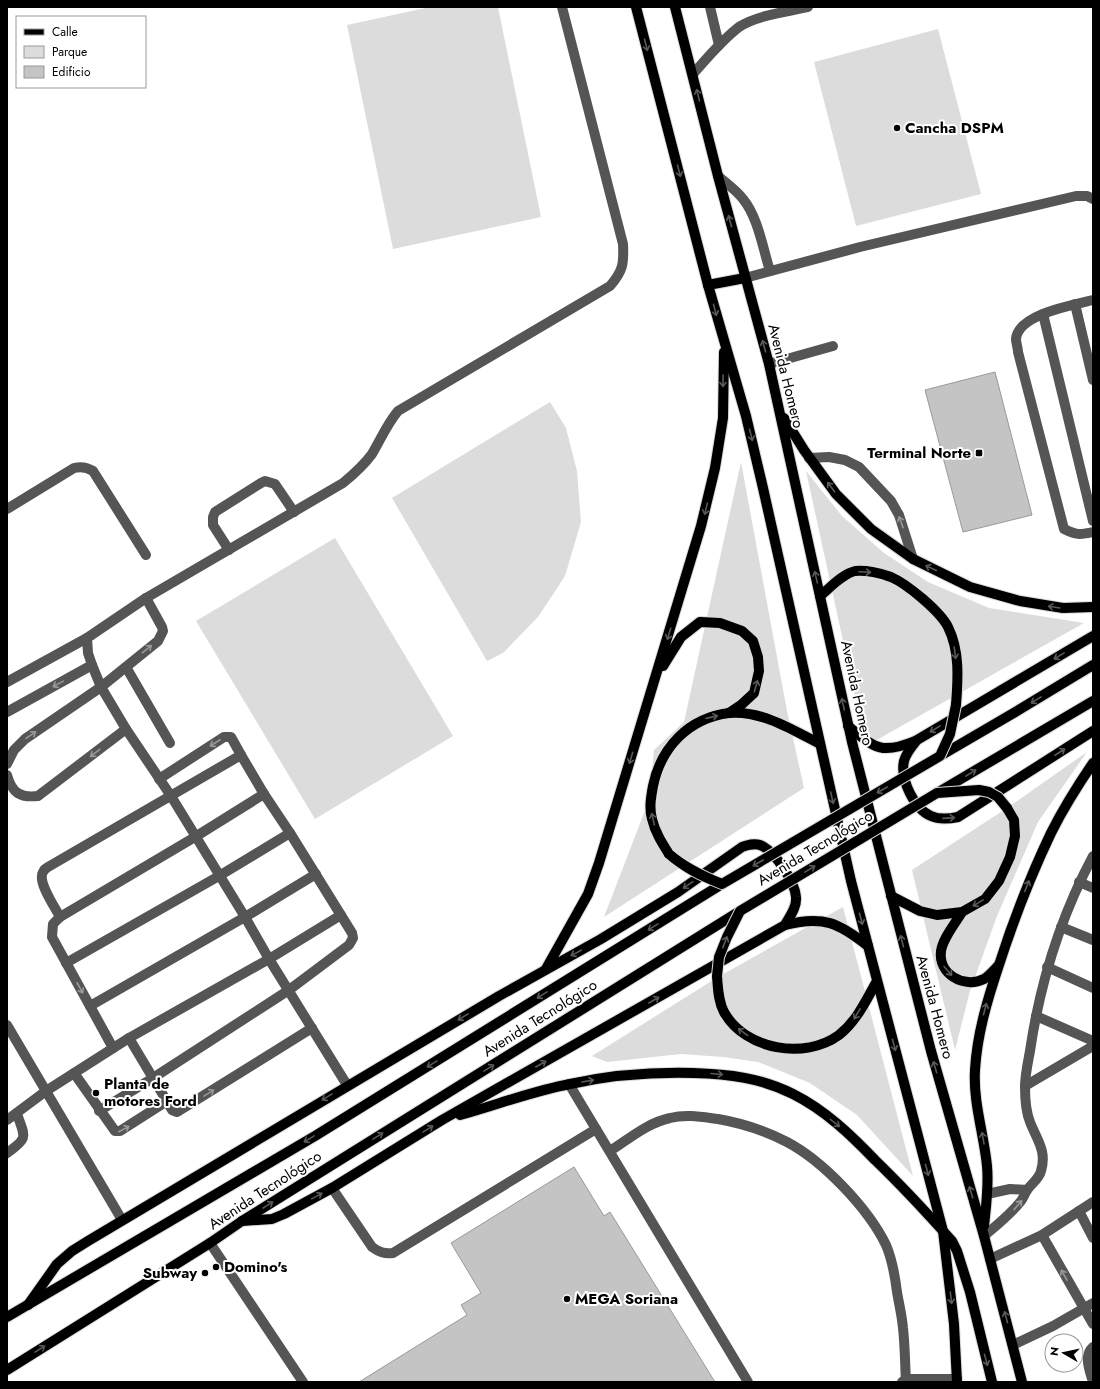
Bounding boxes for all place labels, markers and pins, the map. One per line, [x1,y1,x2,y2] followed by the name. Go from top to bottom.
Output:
[905,117,1004,139] place label: Cancha DSPM
[892,123,902,133] marker: Cancha DSPM
[867,442,971,464] place label: Terminal Norte
[974,448,984,458] marker: Terminal Norte
[104,1073,197,1112] place label: Planta de motores Ford
[91,1088,101,1098] marker: Planta de motores Ford
[224,1256,287,1278] place label: Domino's
[143,1262,197,1284] place label: Subway
[211,1262,221,1272] marker: Domino's
[200,1268,210,1278] marker: Subway
[575,1288,678,1310] place label: MEGA Soriana
[562,1294,572,1304] marker: MEGA Soriana

